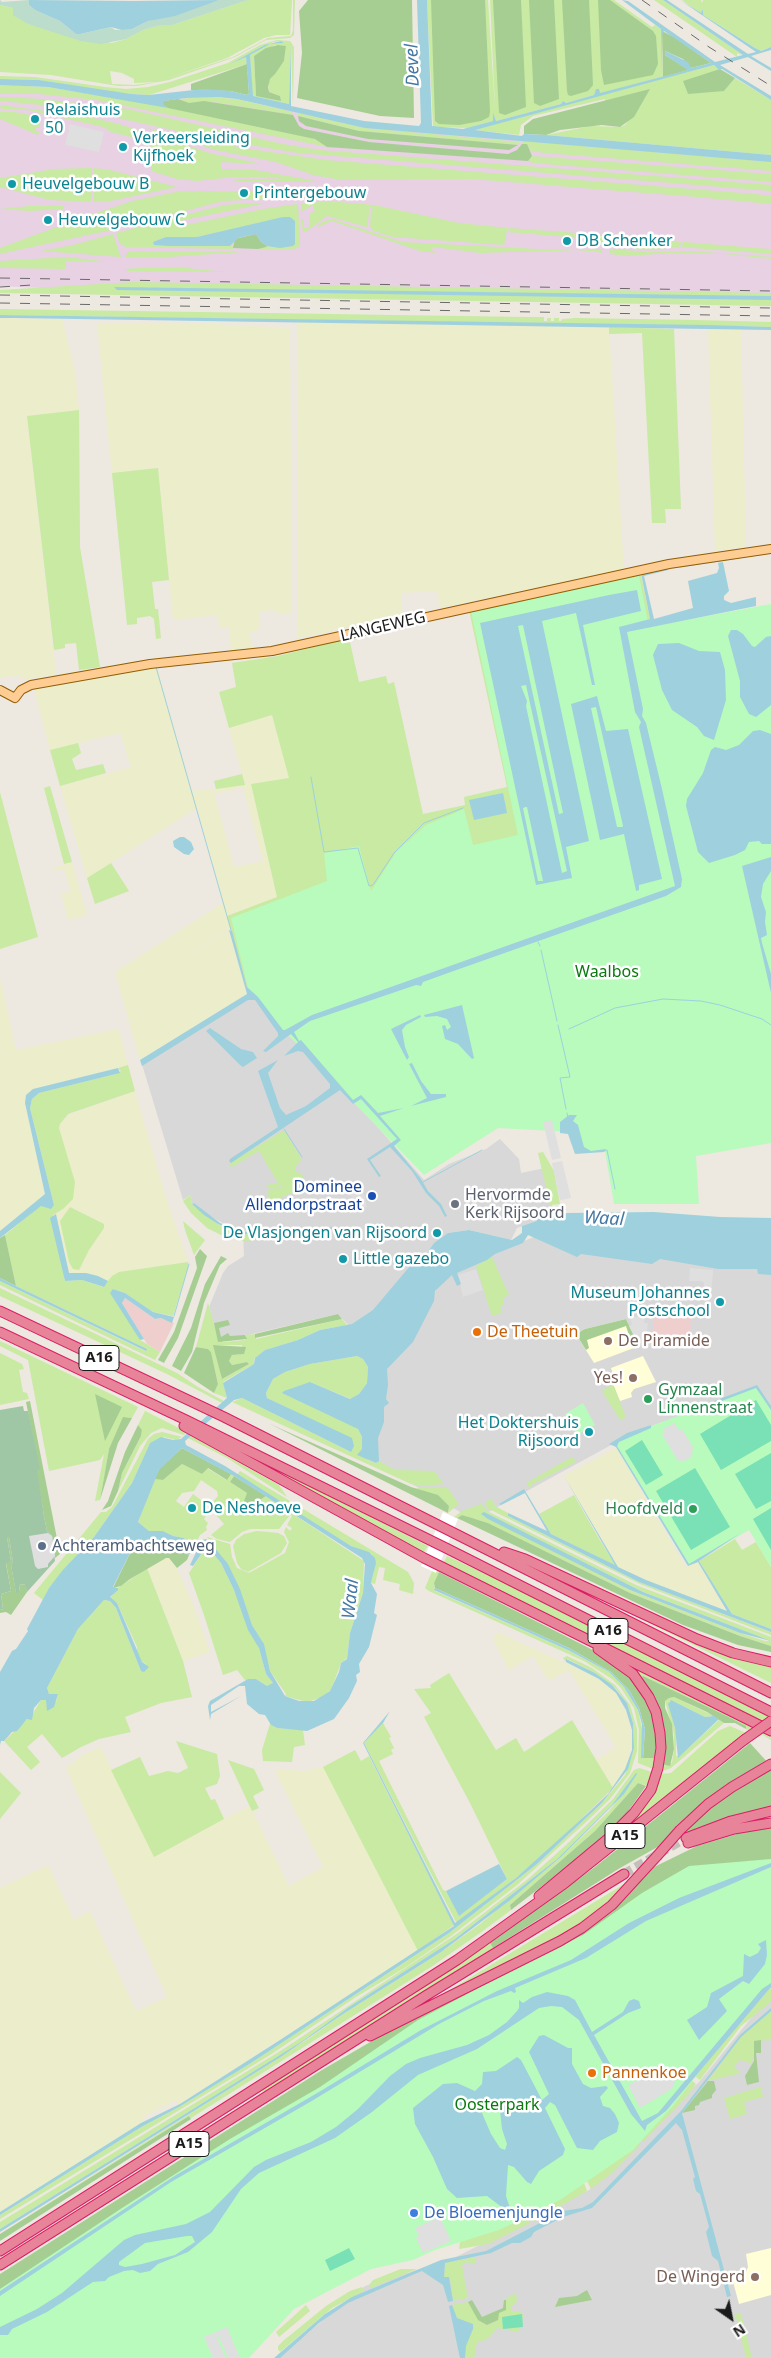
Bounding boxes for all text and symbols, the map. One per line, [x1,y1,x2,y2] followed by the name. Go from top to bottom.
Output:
[401,43,425,87] water label: Devel
[45,100,120,138] place label: Relaishuis 50
[29,113,41,125] marker: Relaishuis 50
[133,128,250,166] place label: Verkeersleiding Kijfhoek
[117,141,129,153] marker: Verkeersleiding Kijfhoek
[22,174,149,194] place label: Heuvelgebouw B
[6,178,18,190] marker: Heuvelgebouw B
[254,183,366,203] place label: Printergebouw
[238,187,250,199] marker: Printergebouw
[58,210,185,230] place label: Heuvelgebouw C
[42,214,54,226] marker: Heuvelgebouw C
[577,231,673,251] place label: DB Schenker
[561,235,573,247] marker: DB Schenker
[339,608,427,646] street label: LANGEWEG
[575,962,639,982] park label: Waalbos
[245,1177,362,1215] place label: Dominee Allendorpstraat
[465,1185,565,1223] place label: Hervormde Kerk Rijsoord
[366,1190,378,1202] marker: Dominee Allendorpstraat
[449,1198,461,1210] marker: Hervormde Kerk Rijsoord
[583,1207,625,1231] water label: Waal
[223,1223,427,1243] place label: De Vlasjongen van Rijsoord
[431,1227,443,1239] marker: De Vlasjongen van Rijsoord
[353,1249,449,1269] place label: Little gazebo
[337,1253,349,1265] marker: Little gazebo
[571,1283,710,1321] place label: Museum Johannes Postschool
[714,1296,726,1308] marker: Museum Johannes Postschool
[487,1322,578,1342] place label: De Theetuin
[471,1326,483,1338] marker: De Theetuin
[618,1331,710,1351] place label: De Piramide
[602,1335,614,1347] marker: De Piramide
[79,1346,119,1370] road number: A16
[594,1368,623,1388] place label: Yes!
[627,1372,639,1384] marker: Yes!
[658,1380,753,1418] place label: Gymzaal Linnenstraat
[642,1393,654,1405] marker: Gymzaal Linnenstraat
[458,1413,579,1451] place label: Het Doktershuis Rijsoord
[583,1426,595,1438] marker: Het Doktershuis Rijsoord
[202,1498,301,1518] place label: De Neshoeve
[605,1499,683,1519] place label: Hoofdveld
[186,1502,198,1514] marker: De Neshoeve
[687,1503,699,1515] marker: Hoofdveld
[52,1536,215,1556] place label: Achterambachtseweg
[36,1540,48,1552] marker: Achterambachtseweg
[338,1578,364,1620] water label: Waal
[588,1618,628,1644] road number: A16
[605,1824,645,1848] road number: A15
[602,2063,687,2083] place label: Pannenkoe
[586,2067,598,2079] marker: Pannenkoe
[454,2095,540,2115] park label: Oosterpark
[169,2132,209,2156] road number: A15
[424,2203,563,2223] place label: De Bloemenjungle
[408,2207,420,2219] marker: De Bloemenjungle
[656,2267,745,2287] place label: De Wingerd
[749,2271,761,2283] marker: De Wingerd
[706,2293,756,2343] north arrow
[729,2320,749,2342] text: N

